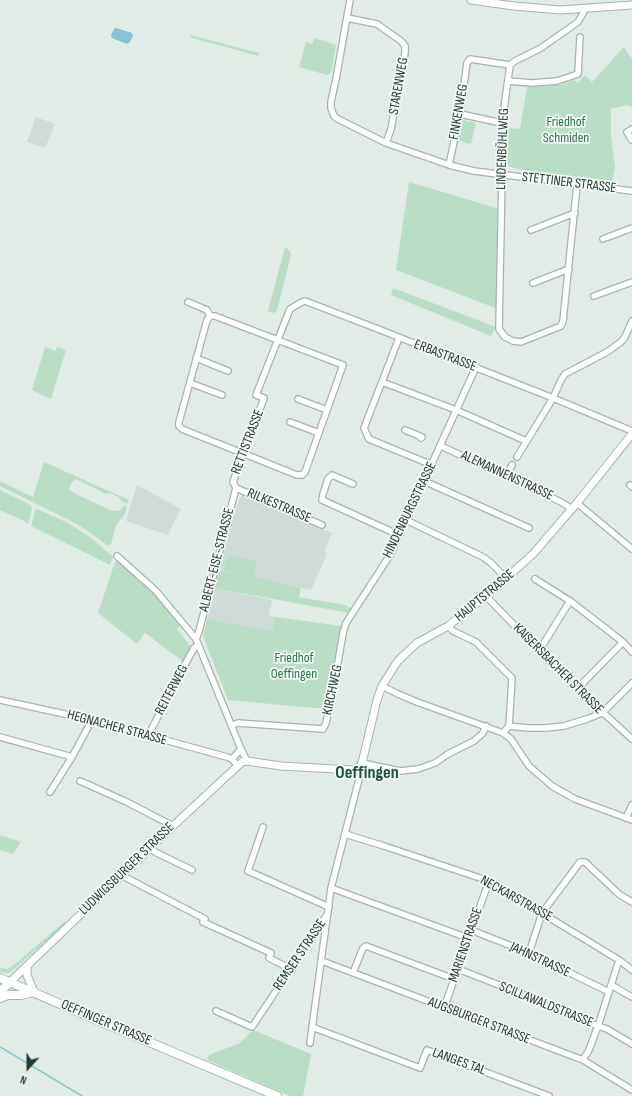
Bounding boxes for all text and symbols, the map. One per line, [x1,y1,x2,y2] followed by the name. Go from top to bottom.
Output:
[386,56,412,116] street label: STARENWEG
[446,83,472,141] street label: FINKENWEG
[493,108,513,190] street label: LINDENBÜHLWEG
[543,114,589,146] park label: Friedhof Schmiden
[521,169,617,197] street label: STETTINER STRASSE
[411,336,479,376] street label: ERBASTRASSE
[228,407,268,477] street label: RETTISTRASSE
[458,447,556,505] street label: ALEMANNENSTRASSE
[379,459,441,561] street label: HINDENBURGSTRASSE
[244,485,314,527] street label: RILKESTRASSE
[196,506,238,614] street label: ALBERT-EISE-STRASSE
[452,566,518,626] street label: HAUPTSTRASSE
[509,620,607,718] street label: KAISERSBACHER STRASSE
[271,650,317,682] park label: Friedhof Oeffingen
[152,662,192,718] street label: REITERWEG
[319,663,347,717] street label: KIRCHWEG
[65,707,169,749] street label: HEGNACHER STRASSE
[335,762,399,784] district label: Oeffingen
[76,819,178,919] street label: LUDWIGSBURGER STRASSE
[477,872,555,926] street label: NECKARSTRASSE
[445,905,487,985] street label: MARIENSTRASSE
[270,916,330,994] street label: REMSER STRASSE
[507,939,573,981] street label: JAHNSTRASSE
[497,978,595,1032] street label: SCILLAWALDSTRASSE
[425,994,533,1048] street label: AUGSBURGER STRASSE
[58,996,154,1050] street label: OEFFINGER STRASSE
[430,1045,488,1079] street label: LANGES TAL
[8,1048,48,1088] north arrow
[18,1073,29,1087] text: N

